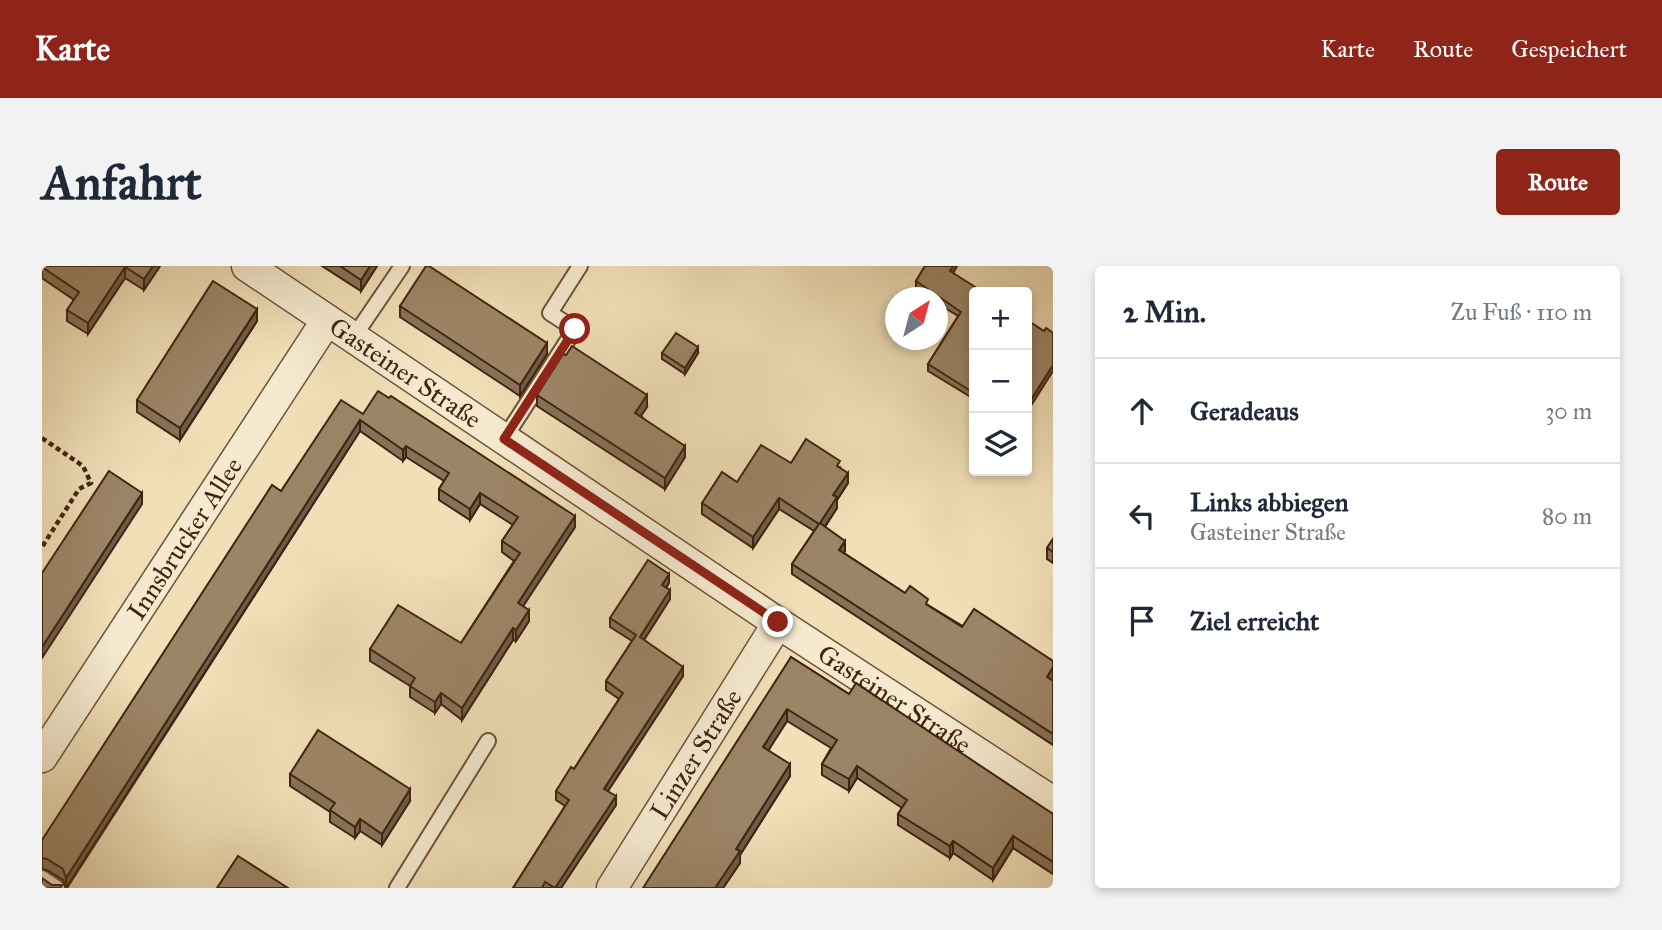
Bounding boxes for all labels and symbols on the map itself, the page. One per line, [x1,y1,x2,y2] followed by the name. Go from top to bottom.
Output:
[885,287,948,350] north arrow
[323,310,488,435] street label: Gasteiner Straße
[559,313,590,344] route start
[120,451,249,626] street label: Innsbrucker Allee
[762,606,793,637] route end
[812,637,977,760] street label: Gasteiner Straße
[643,683,749,825] street label: Linzer Straße

